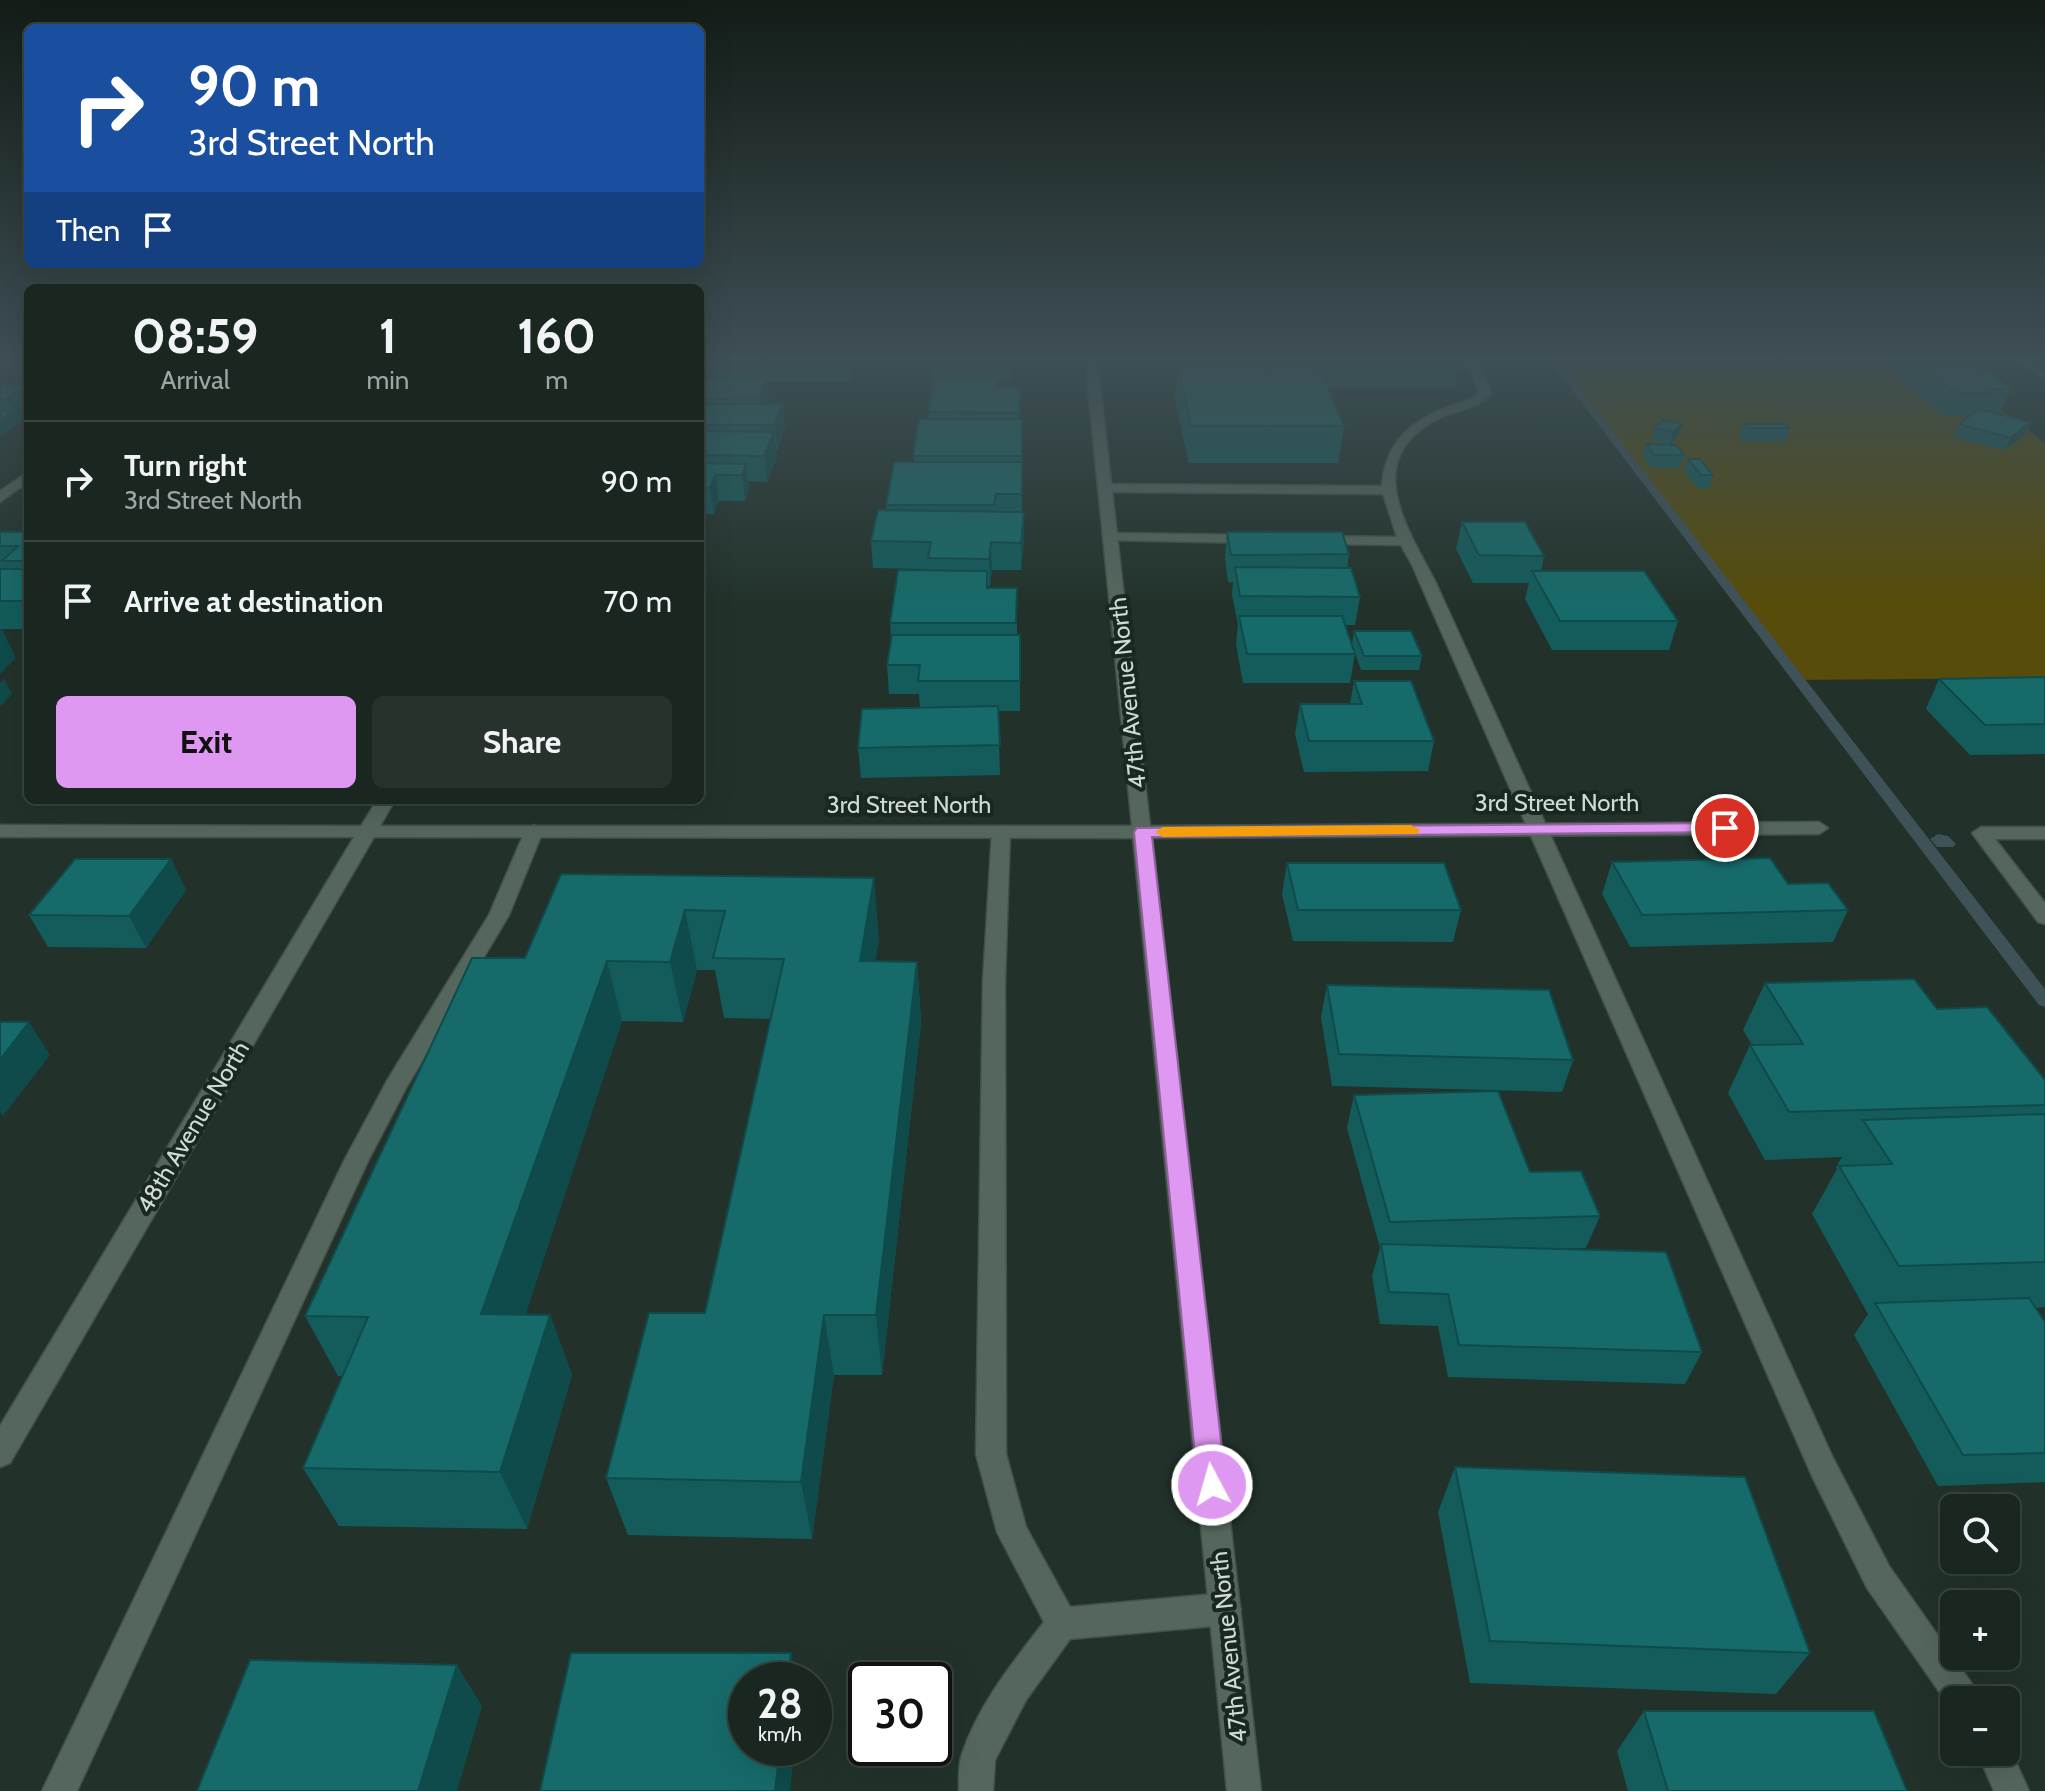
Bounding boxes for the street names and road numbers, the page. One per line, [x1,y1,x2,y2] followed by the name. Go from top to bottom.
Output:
[1103,596,1152,790] street label: 47th Avenue North
[1475,788,1639,817] street label: 3rd Street North
[827,790,991,819] street label: 3rd Street North
[130,1036,255,1218] street label: 48th Avenue North
[1204,1550,1253,1744] street label: 47th Avenue North

